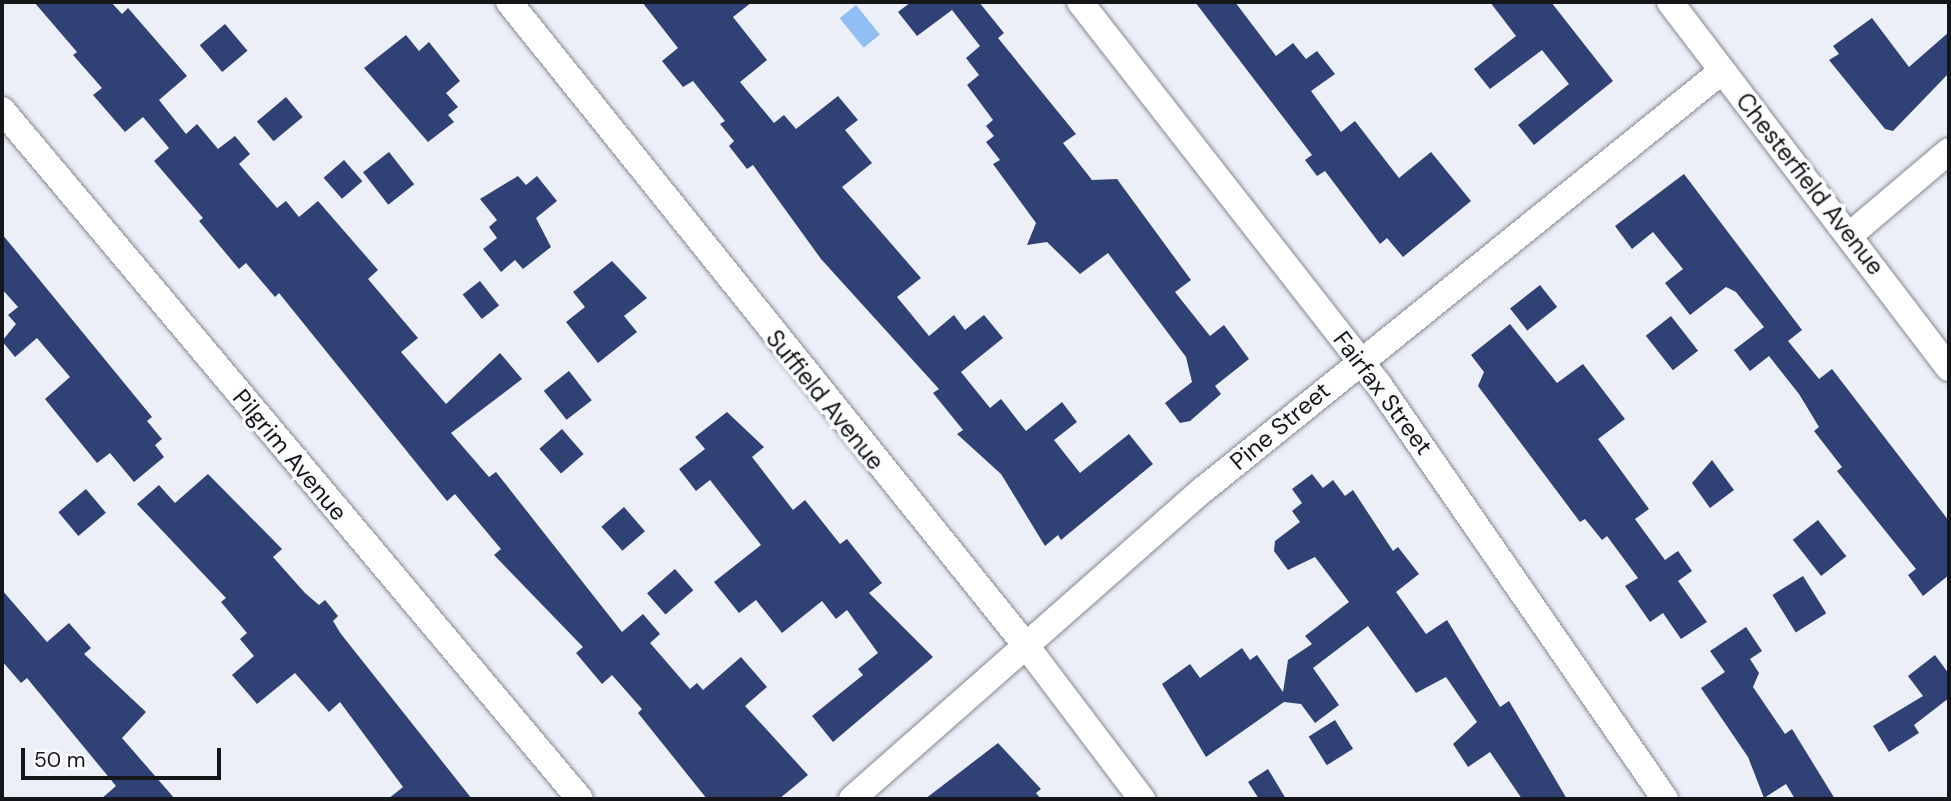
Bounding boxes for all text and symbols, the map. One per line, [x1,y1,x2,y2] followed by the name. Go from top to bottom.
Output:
[1730,87,1890,281] street label: Chesterfield Avenue
[760,324,890,476] street label: Suffield Avenue
[1327,326,1439,460] street label: Fairfax Street
[1224,376,1336,476] street label: Pine Street
[227,384,353,526] street label: Pilgrim Avenue
[24,734,224,778] scale bar
[34,746,85,774] text: 50 m

